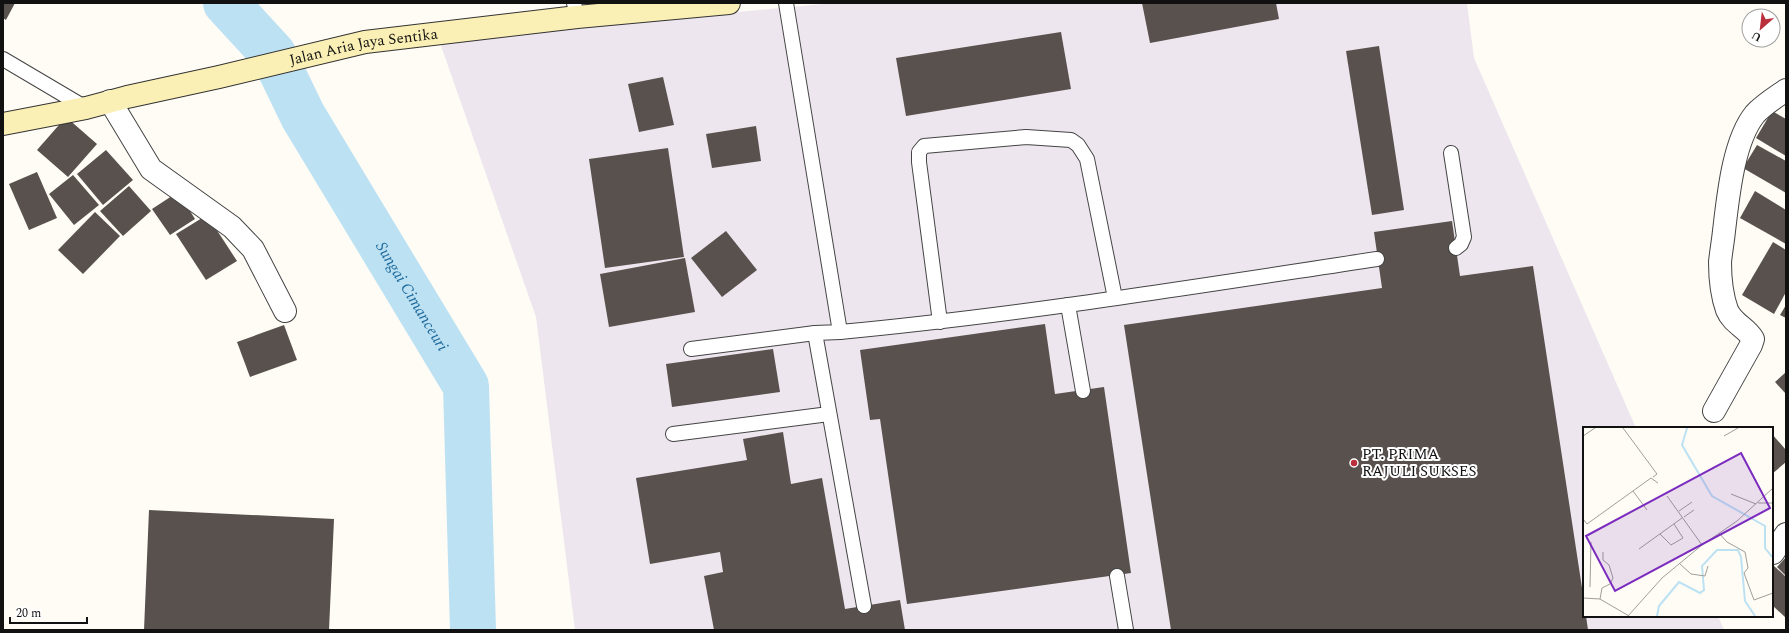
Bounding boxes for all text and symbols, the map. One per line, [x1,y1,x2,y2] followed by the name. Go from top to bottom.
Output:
[1741,8,1781,48] north arrow
[287,22,440,71] street label: Jalan Aria Jaya Sentika
[1748,27,1765,46] text: U
[370,237,455,356] water label: Sungai Cimanceuri
[1583,427,1773,617] inset map
[1362,443,1477,483] place label: PT. PRIMA RAJULI SUKSES
[1349,458,1359,468] marker: PT. PRIMA RAJULI SUKSES
[10,599,87,625] scale bar
[16,604,41,623] text: 20 m

